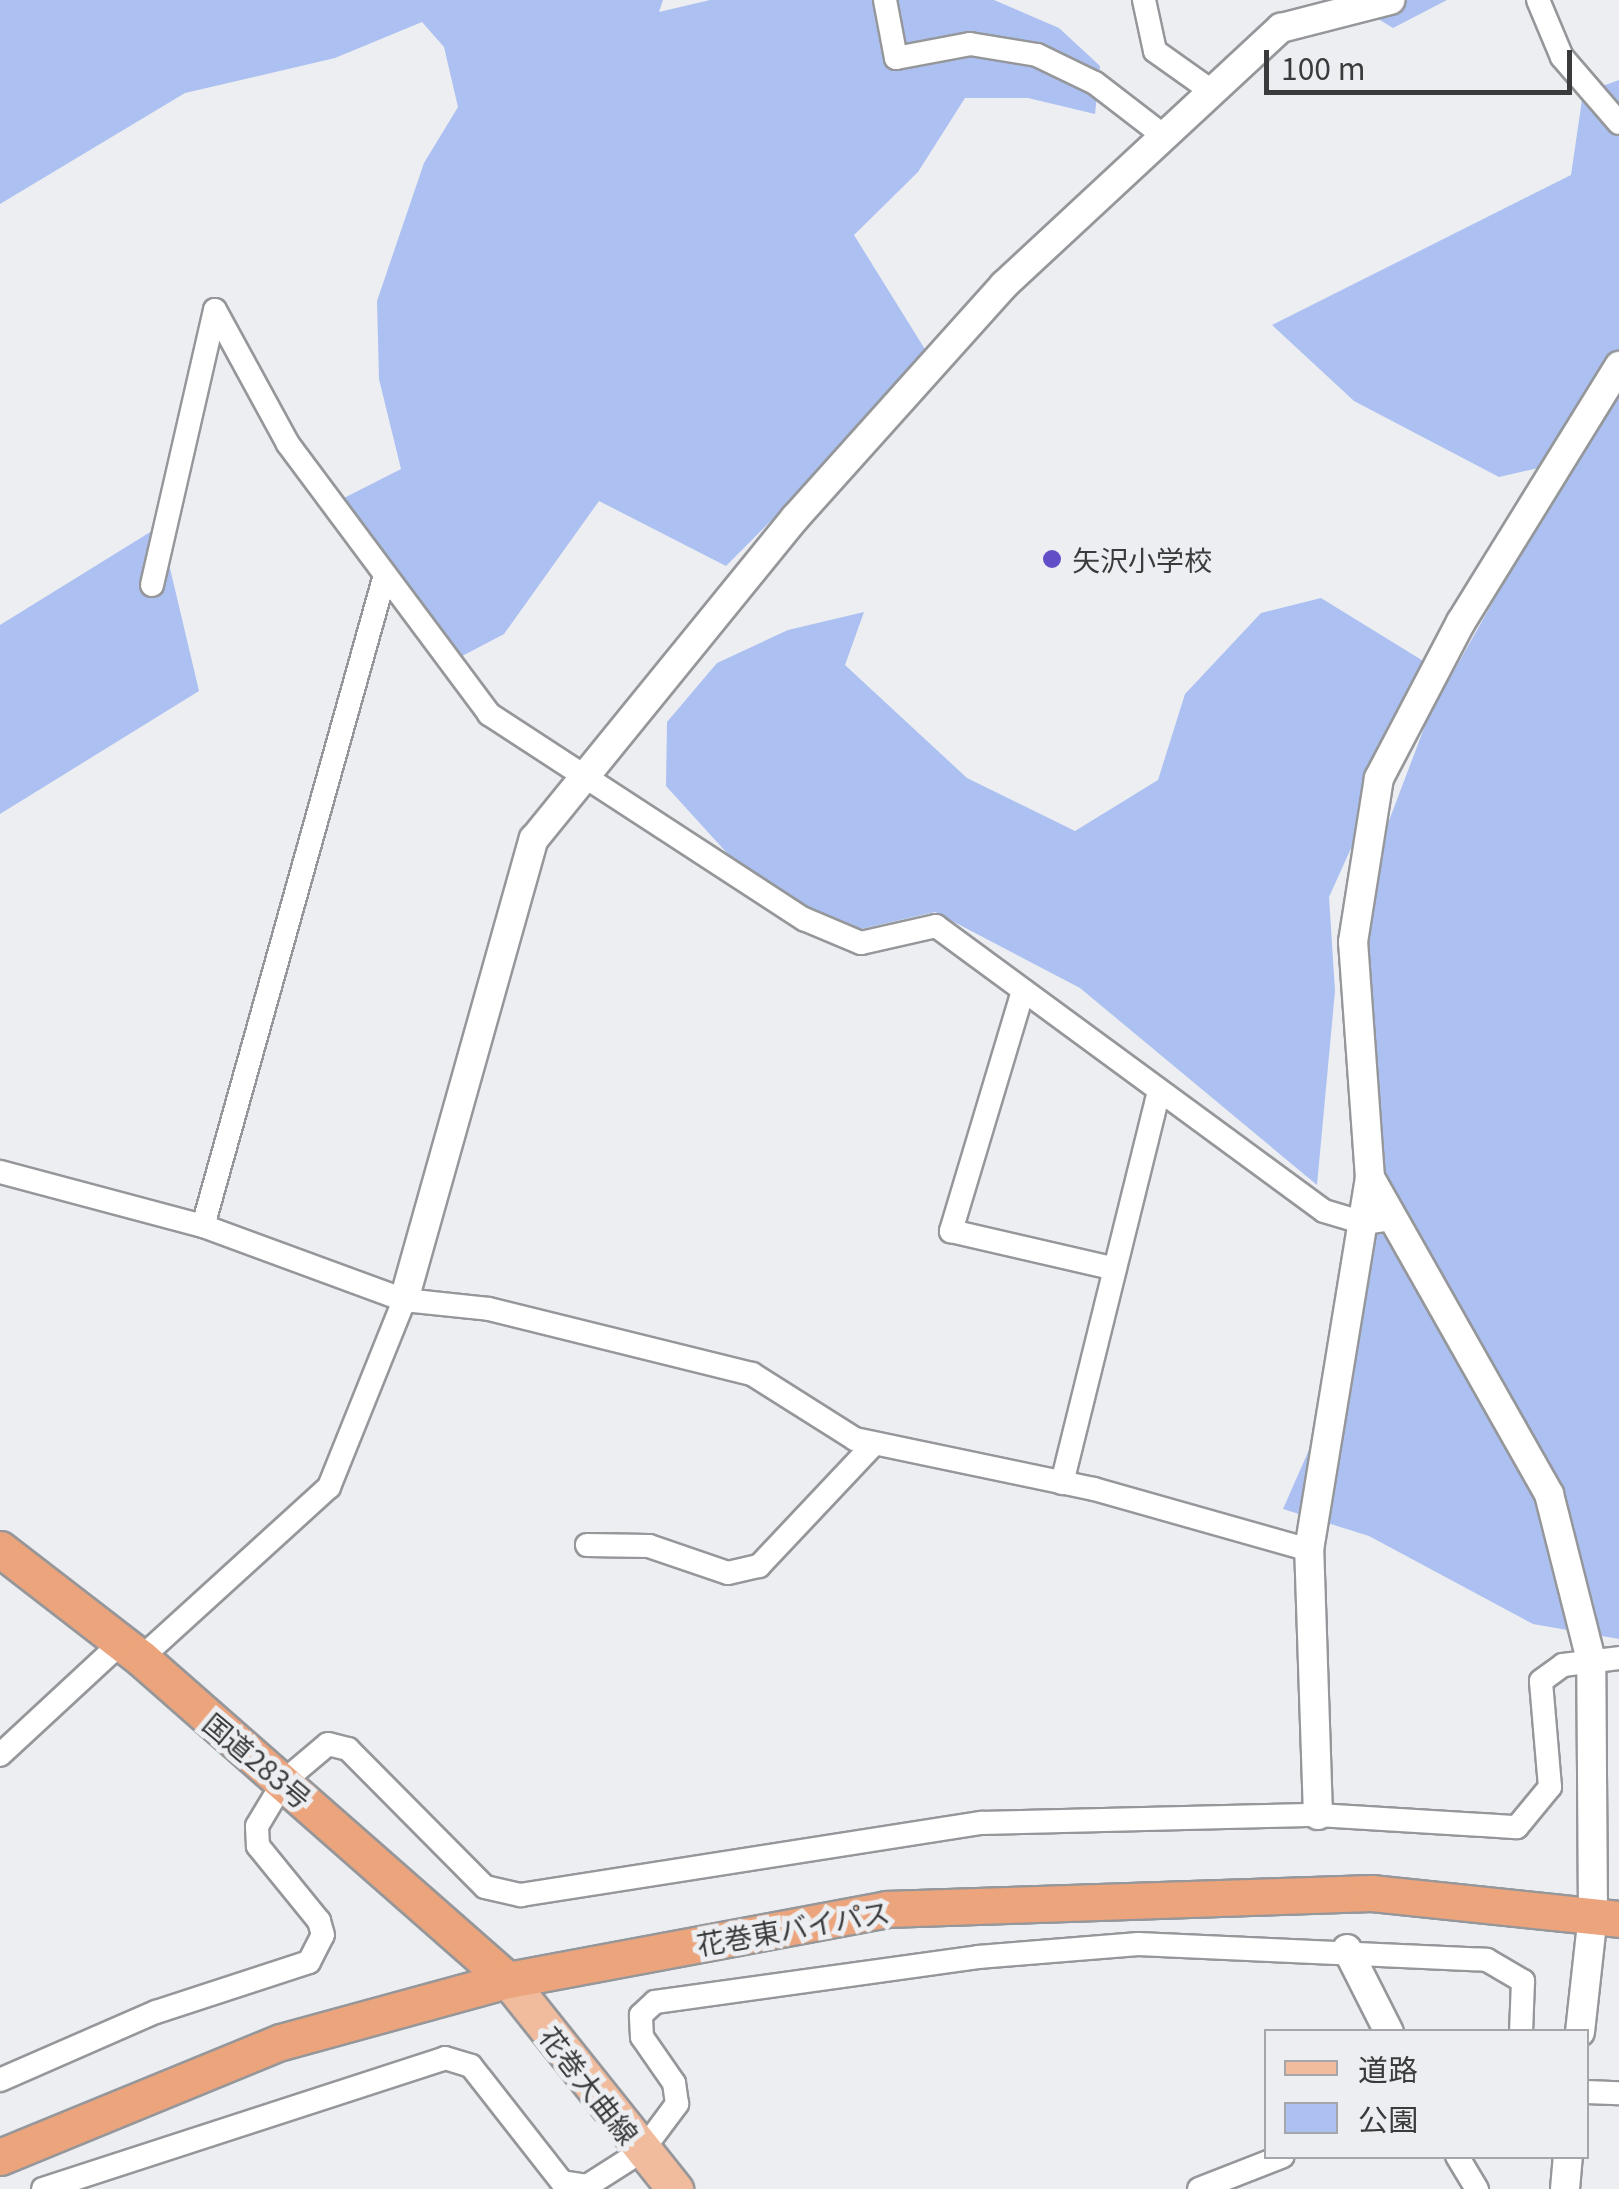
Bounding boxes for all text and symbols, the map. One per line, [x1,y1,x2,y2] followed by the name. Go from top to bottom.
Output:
[1269,30,1576,92] scale bar
[1281,45,1365,89] text: 100 m
[1072,542,1212,576] place label: 矢沢小学校
[1041,548,1063,570] marker: 矢沢小学校
[197,1705,319,1815] street label: 国道283号
[694,1893,892,1961] street label: 花巻東バイパス
[534,2019,646,2151] street label: 花巻大曲線
[1264,2029,1589,2159] legend
[1358,2046,1418,2090] text: 道路
[1358,2096,1418,2140] text: 公園

